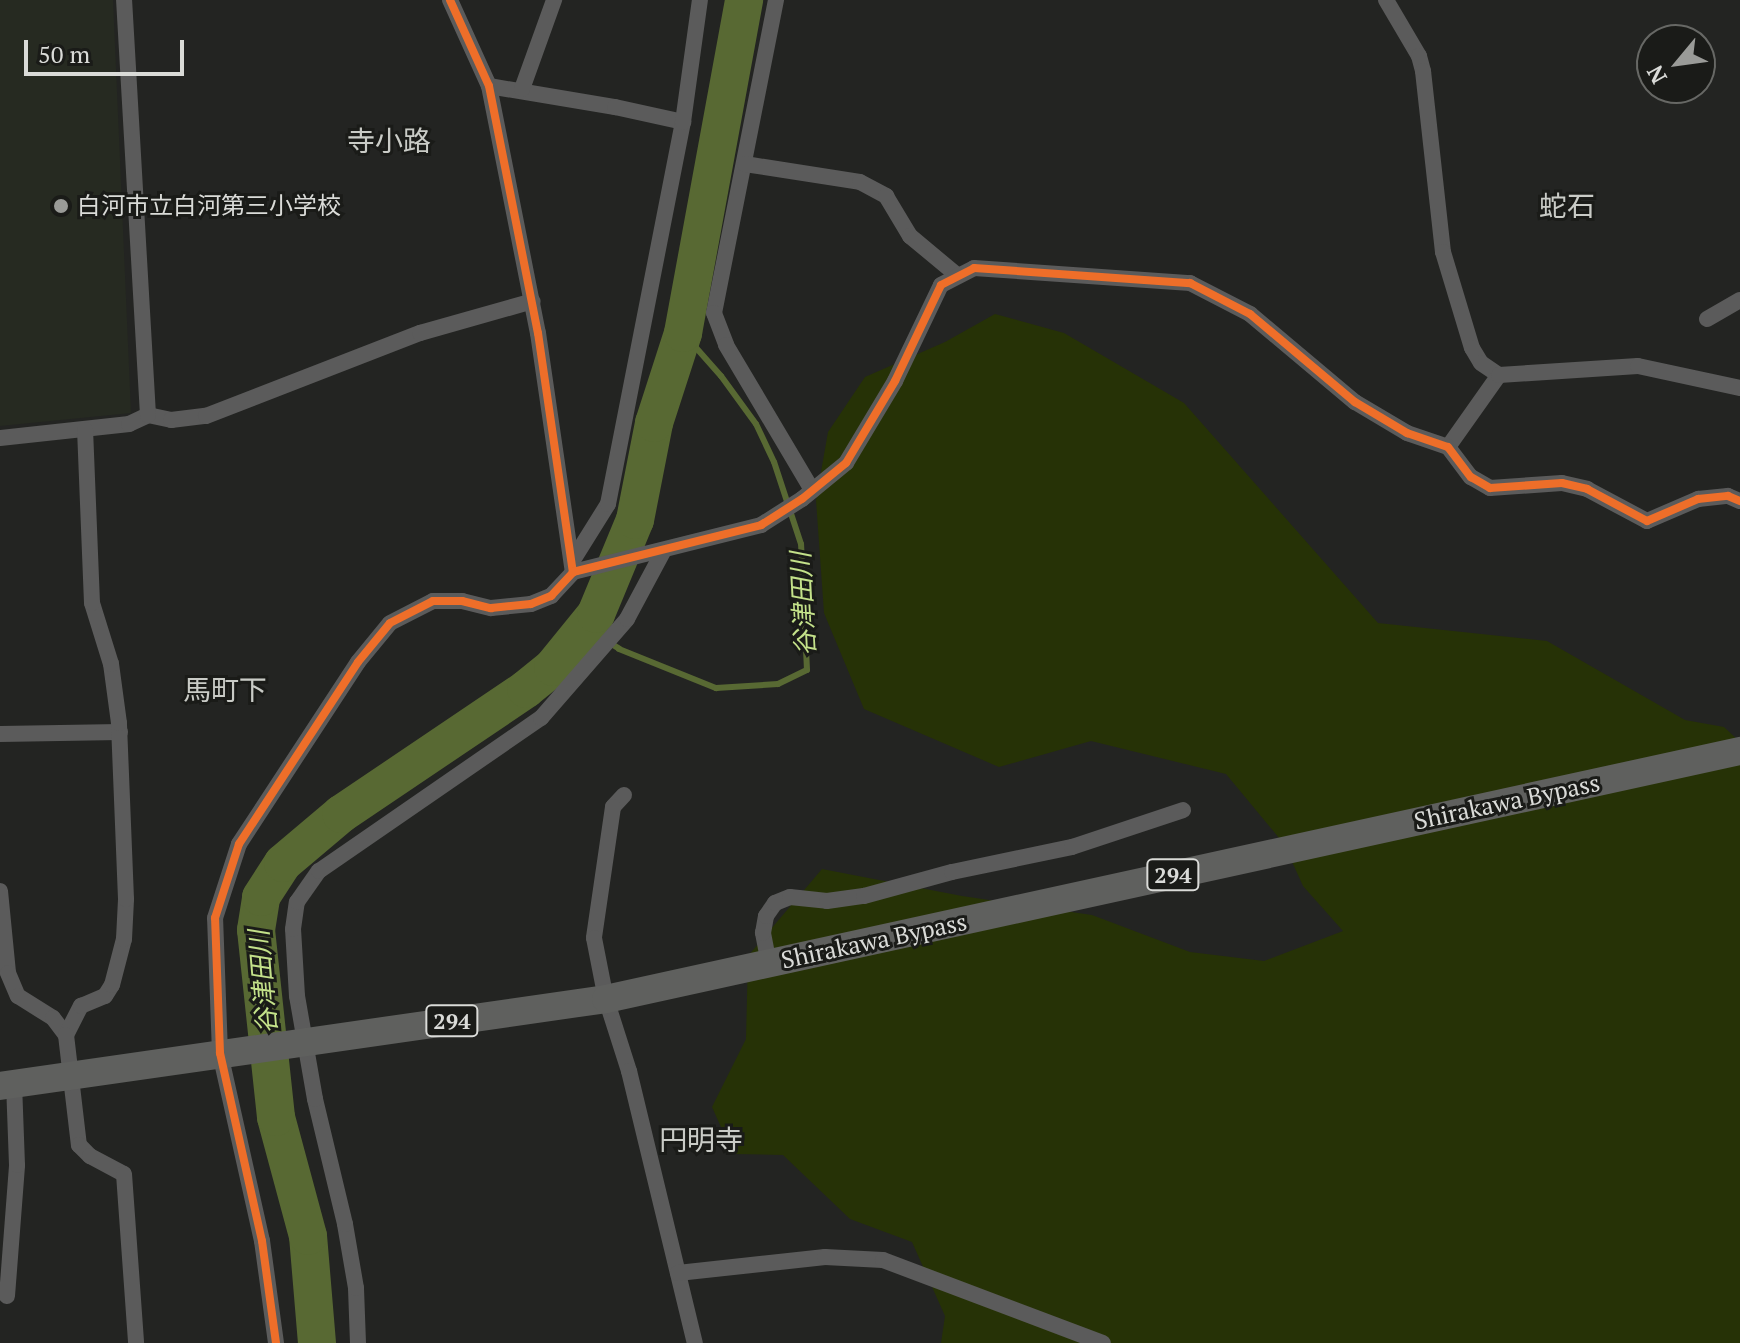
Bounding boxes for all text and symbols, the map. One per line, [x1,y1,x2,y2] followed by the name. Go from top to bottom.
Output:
[28,24,188,74] scale bar
[1636,24,1716,104] north arrow
[38,38,90,70] text: 50 m
[1640,61,1673,89] text: N
[347,124,431,158] district label: 寺小路
[1539,189,1595,223] district label: 蛇石
[77,192,341,220] place label: 白河市立白河第三小学校
[52,197,70,215] marker: 白河市立白河第三小学校
[785,551,821,657] water label: 谷津田川
[183,673,267,707] district label: 馬町下
[1412,768,1602,836] street label: Shirakawa Bypass
[1145,857,1201,893] road number: 294
[779,907,969,975] street label: Shirakawa Bypass
[243,929,283,1035] water label: 谷津田川
[424,1003,480,1039] road number: 294
[659,1123,743,1157] district label: 円明寺

